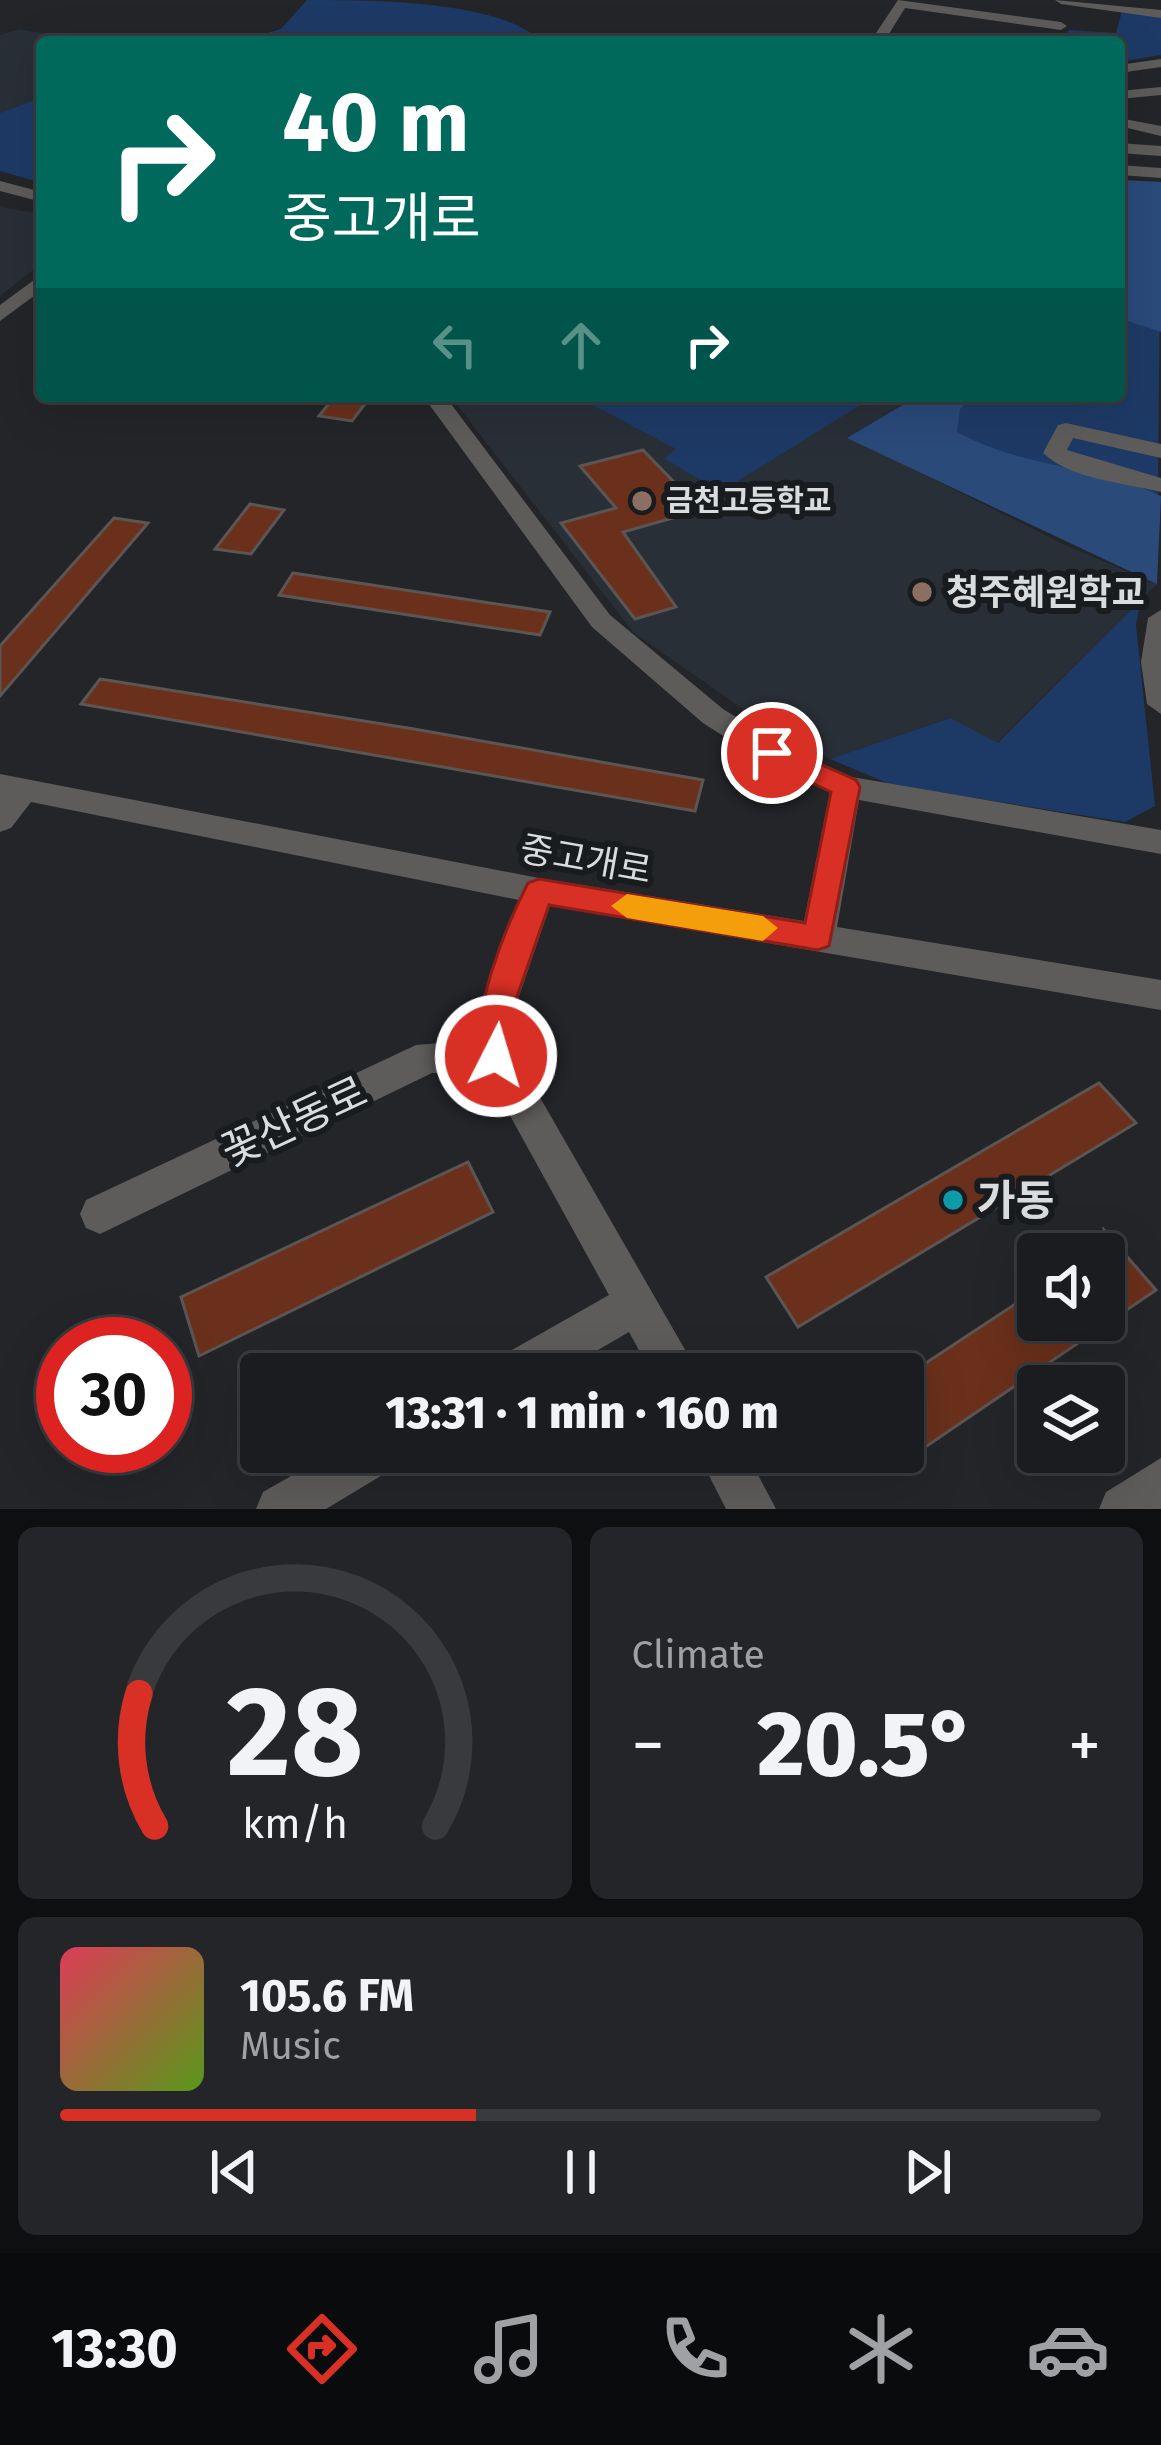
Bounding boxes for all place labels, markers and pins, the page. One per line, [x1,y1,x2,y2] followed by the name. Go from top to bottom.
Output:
[666,483,832,519] place label: 금천고등학교
[629,488,655,514] marker: 금천고등학교
[946,571,1145,615] place label: 청주혜원학교
[909,579,935,605] marker: 청주혜원학교
[721,702,823,804] pin
[977,1176,1054,1226] place label: 가동
[940,1187,966,1213] marker: 가동

